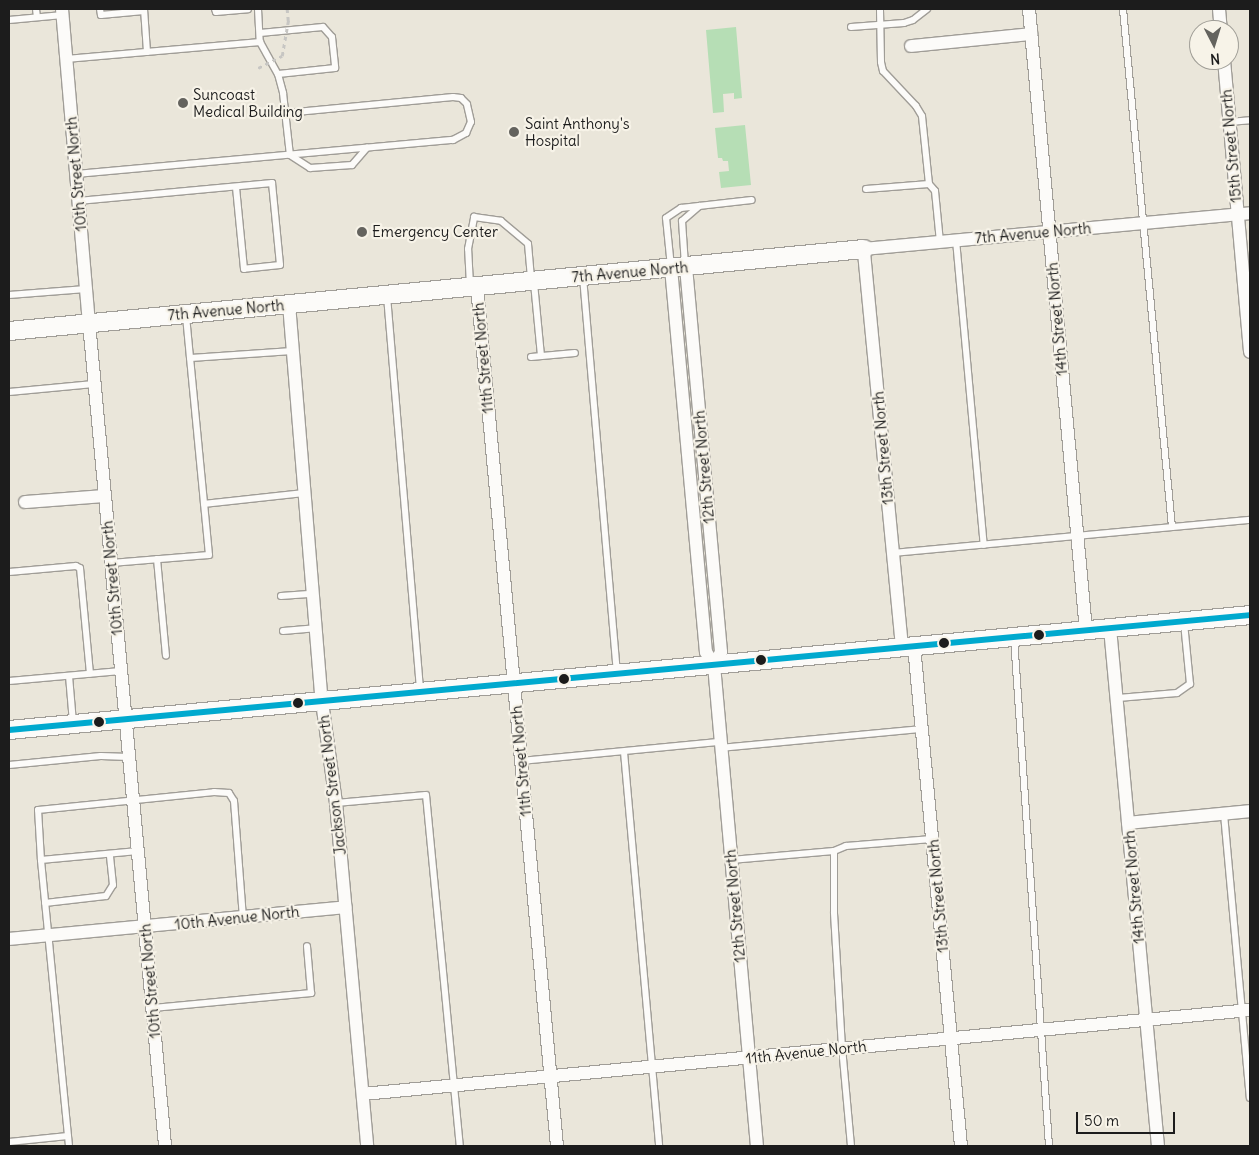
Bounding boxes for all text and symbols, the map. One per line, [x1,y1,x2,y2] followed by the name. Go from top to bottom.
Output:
[1189,20,1239,70] north arrow
[1210,50,1221,68] text: N
[193,85,303,120] place label: Suncoast Medical Building
[1217,88,1245,204] street label: 15th Street North
[177,97,189,109] marker: Suncoast Medical Building
[525,114,630,149] place label: Saint Anthony's Hospital
[62,116,90,232] street label: 10th Street North
[507,125,521,139] marker: Saint Anthony's Hospital
[974,219,1092,247] street label: 7th Avenue North
[372,223,498,241] place label: Emergency Center
[356,226,368,238] marker: Emergency Center
[571,258,689,286] street label: 7th Avenue North
[1043,261,1071,377] street label: 14th Street North
[167,296,285,324] street label: 7th Avenue North
[469,302,497,414] street label: 11th Street North
[869,391,897,505] street label: 13th Street North
[690,410,718,524] street label: 12th Street North
[98,520,126,636] street label: 10th Street North
[1034,630,1044,640] unlabelled marker
[939,638,949,648] unlabelled marker
[756,655,766,665] unlabelled marker
[559,674,569,684] unlabelled marker
[293,698,303,708] unlabelled marker
[507,705,535,817] street label: 11th Street North
[314,714,350,856] street label: Jackson Street North
[94,717,104,727] unlabelled marker
[1120,829,1148,945] street label: 14th Street North
[924,839,952,953] street label: 13th Street North
[721,849,749,963] street label: 12th Street North
[174,902,300,934] street label: 10th Avenue North
[136,923,164,1039] street label: 10th Street North
[745,1037,867,1067] street label: 11th Avenue North
[1079,1102,1178,1134] scale bar
[1084,1111,1119,1130] text: 50 m

